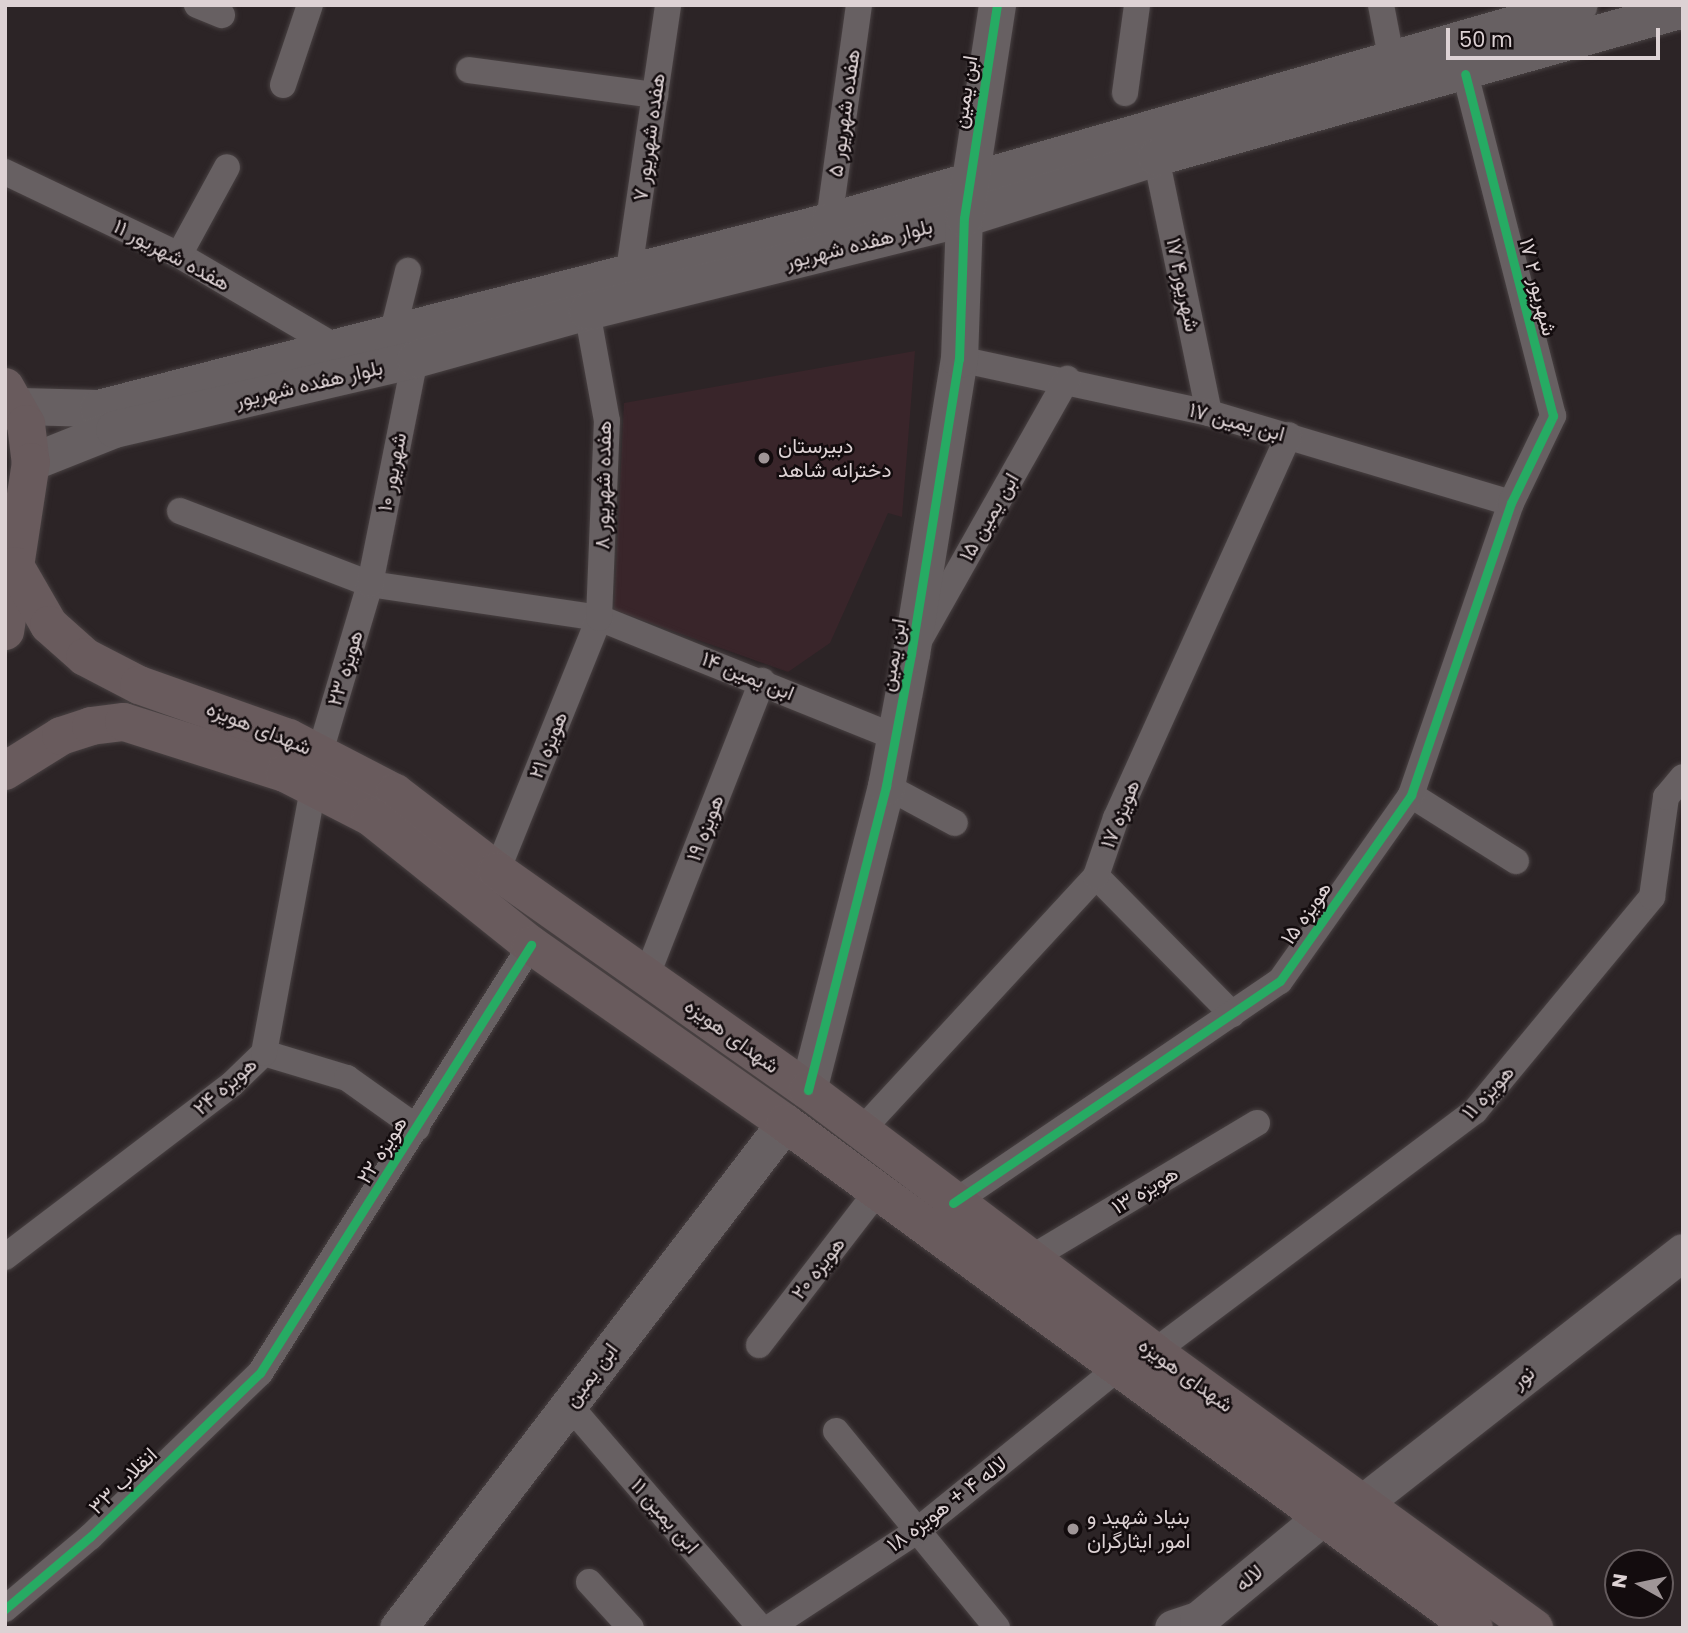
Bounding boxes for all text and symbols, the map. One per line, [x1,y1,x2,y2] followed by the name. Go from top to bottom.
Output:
[1450,14,1664,58] scale bar
[1459,25,1513,54] text: 50 m
[823,47,865,179] street label: هفده شهریور ۵
[947,54,983,130] street label: ابن یمین
[628,71,670,203] street label: هفده شهریور ۷
[109,214,235,296] street label: هفده شهریور ۱۱
[783,214,935,274] street label: بلوار هفده شهریور
[1514,235,1562,339] street label: ۱۷ شهریور ۲
[1161,236,1205,334] street label: ۱۷ شهریور۴
[233,355,385,413] street label: بلوار هفده شهریور
[1186,397,1288,447] street label: ابن یمین ۱۷
[589,420,617,550] street label: هفده شهریور ۸
[372,430,412,514] street label: شهریور ۱۰
[778,433,891,483] place label: دبیرستان دخترانه شاهد
[756,450,772,466] marker: دبیرستان دخترانه شاهد
[954,468,1024,566] street label: ابن یمین ۱۵
[874,616,912,694] street label: ابن یمین
[322,627,368,709] street label: هویزه ۲۳
[698,646,798,706] street label: ابن یمین ۱۴
[203,696,315,760] street label: شهدای هویزه
[523,708,573,782] street label: هویزه ۲۱
[1095,776,1145,852] street label: هویزه ۱۷
[681,791,729,865] street label: هویزه ۱۹
[1275,876,1337,950] street label: هویزه ۱۵
[680,993,784,1079] street label: شهدای هویزه
[188,1052,262,1120] street label: هویزه ۲۴
[1457,1060,1519,1124] street label: هویزه ۱۱
[351,1112,413,1188] street label: هویزه ۲۲
[1107,1160,1183,1220] street label: هویزه ۱۳
[786,1232,850,1304] street label: هویزه ۲۰
[1134,1332,1238,1418] street label: شهدای هویزه
[559,1338,623,1412] street label: ابن یمین
[1506,1360,1540,1394] street label: نور
[83,1442,163,1520] street label: انقلاب ۳۳
[882,1451,1012,1557] street label: لاله ۴ + هویزه ۱۸
[625,1473,705,1559] street label: ابن یمین ۱۱
[1087,1504,1190,1554] place label: بنیاد شهید و امور ایثارگران
[1065,1521,1081,1537] marker: بنیاد شهید و امور ایثارگران
[1604,1549,1674,1619] north arrow
[1230,1559,1268,1597] street label: لاله
[1605,1572,1634,1590] text: N

